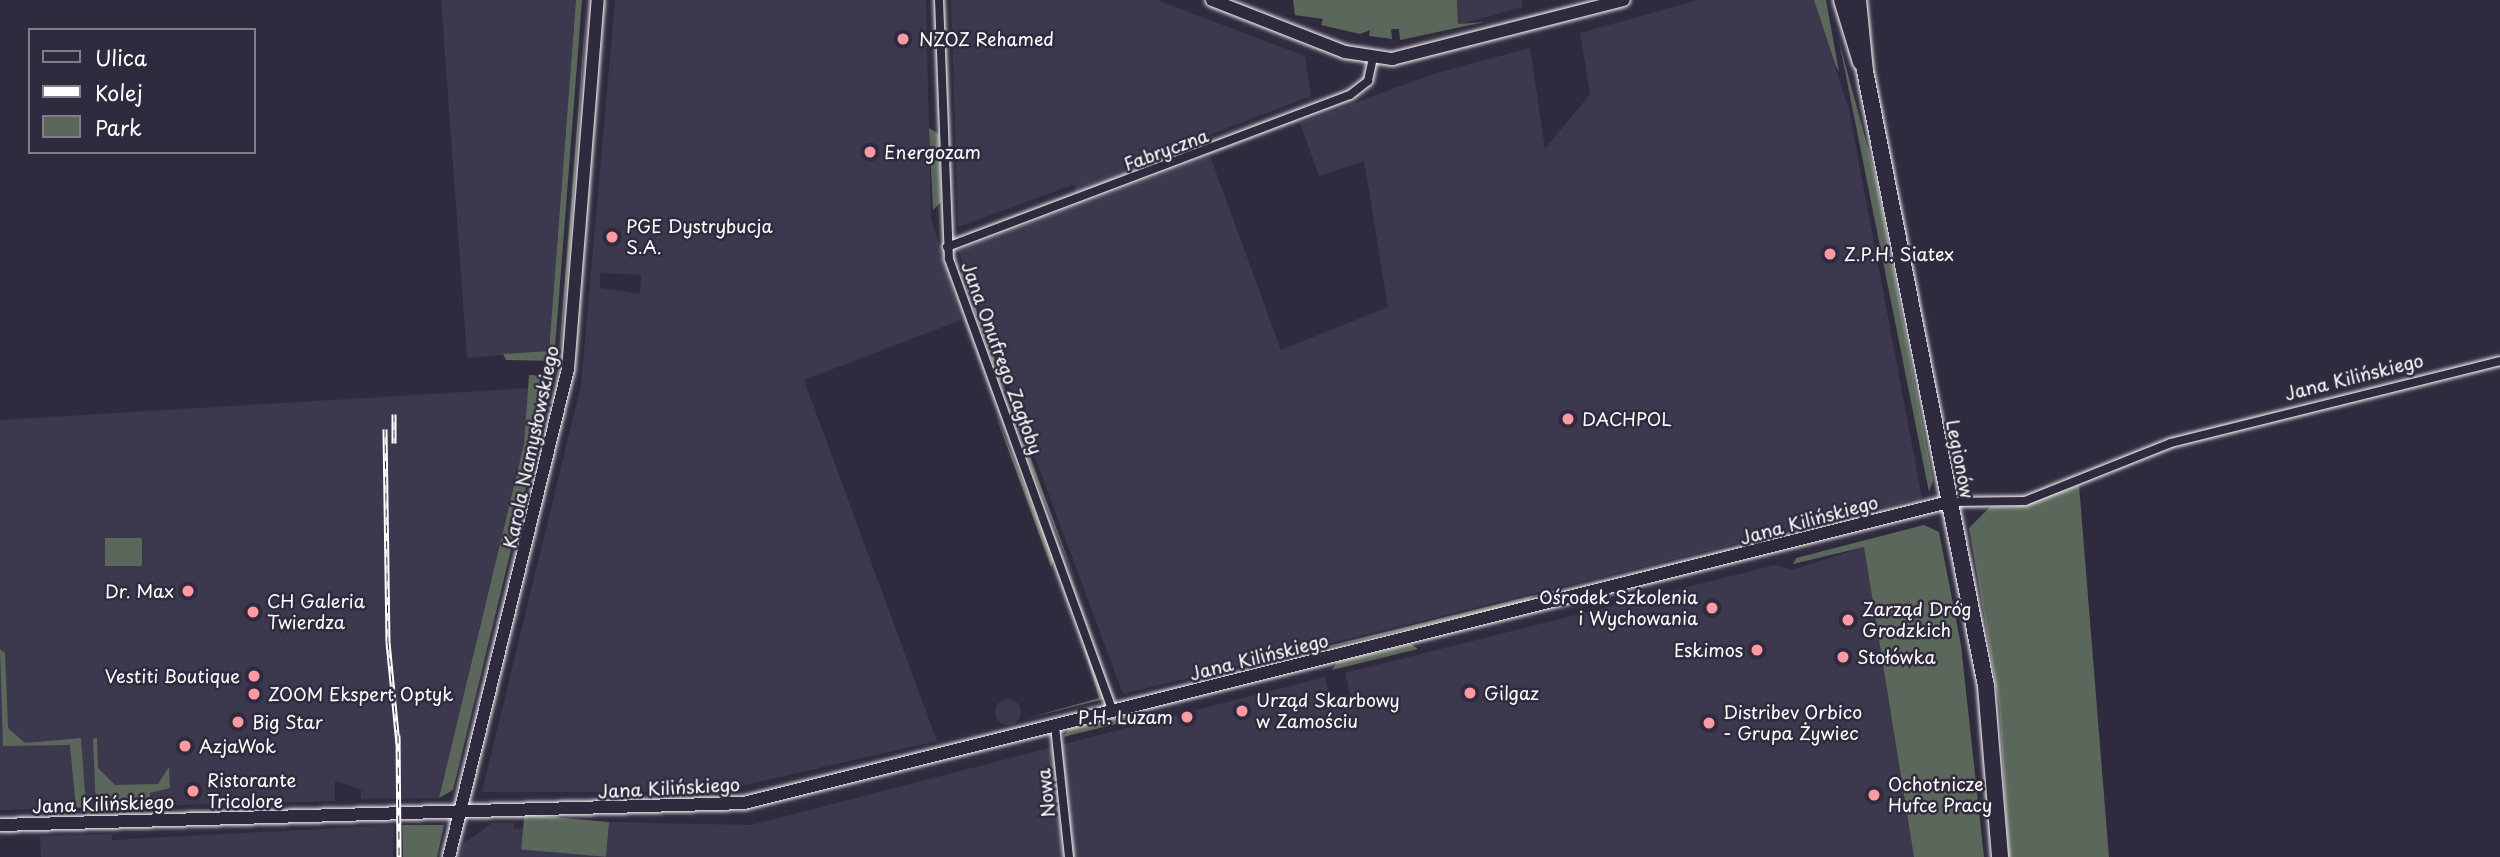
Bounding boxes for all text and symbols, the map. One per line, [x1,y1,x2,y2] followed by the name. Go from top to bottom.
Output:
[28,28,256,154] legend
[919,28,1055,50] place label: NZOZ Rehamed
[893,29,913,49] marker: NZOZ Rehamed
[95,41,147,73] text: Ulica
[95,76,143,108] text: Kolej
[95,111,142,143] text: Park
[1121,125,1211,175] street label: Fabryczna
[884,141,981,163] place label: Energozam
[862,144,878,160] marker: Energozam
[626,216,775,258] place label: PGE Dystrybucja S.A.
[604,229,620,245] marker: PGE Dystrybucja S.A.
[1844,243,1954,265] place label: Z.P.H. Siatex
[1822,246,1838,262] marker: Z.P.H. Siatex
[957,258,1047,458] street label: Jana Onufrego Zagłoby
[499,343,563,551] street label: Karola Namysłowskiego
[2283,349,2425,405] street label: Jana Kilińskiego
[1582,408,1672,430] place label: DACHPOL
[1560,411,1576,427] marker: DACHPOL
[1942,418,1978,500] street label: Legionów
[1738,491,1880,549] street label: Jana Kilińskiego
[104,580,174,602] place label: Dr. Max
[180,583,196,599] marker: Dr. Max
[1538,587,1698,630] place label: Ośrodek Szkolenia i Wychowania
[267,591,366,634] place label: CH Galeria Twierdza
[1862,599,1972,642] place label: Zarząd Dróg Grodzkich
[1704,600,1720,616] marker: Ośrodek Szkolenia i Wychowania
[245,604,261,620] marker: CH Galeria Twierdza
[1840,612,1856,628] marker: Zarząd Dróg Grodzkich
[1188,629,1330,685] street label: Jana Kilińskiego
[1674,639,1743,661] place label: Eskimos
[1749,642,1765,658] marker: Eskimos
[1857,646,1936,668] place label: Stołówka
[1835,649,1851,665] marker: Stołówka
[104,665,240,687] place label: Vestiti Boutique
[246,668,262,684] marker: Vestiti Boutique
[1484,682,1539,704] place label: Gilgaz
[268,683,456,705] place label: ZOOM Ekspert Optyk
[1462,685,1478,701] marker: Gilgaz
[246,686,262,702] marker: ZOOM Ekspert Optyk
[1256,690,1401,732] place label: Urząd Skarbowy w Zamościu
[1723,702,1864,744] place label: Distribev Orbico - Grupa Żywiec
[1234,703,1250,719] marker: Urząd Skarbowy w Zamościu
[1077,706,1173,728] place label: P.H. Luzam
[1179,709,1195,725] marker: P.H. Luzam
[252,711,323,733] place label: Big Star
[230,714,246,730] marker: Big Star
[1701,715,1717,731] marker: Distribev Orbico - Grupa Żywiec
[199,735,276,757] place label: AzjaWok
[177,738,193,754] marker: AzjaWok
[1033,768,1059,818] street label: Nowa
[207,770,296,812] place label: Ristorante Tricolore
[598,774,740,802] street label: Jana Kilińskiego
[1888,774,1994,816] place label: Ochotnicze Hufce Pracy
[185,783,201,799] marker: Ristorante Tricolore
[1866,787,1882,803] marker: Ochotnicze Hufce Pracy
[32,791,174,817] street label: Jana Kilińskiego

